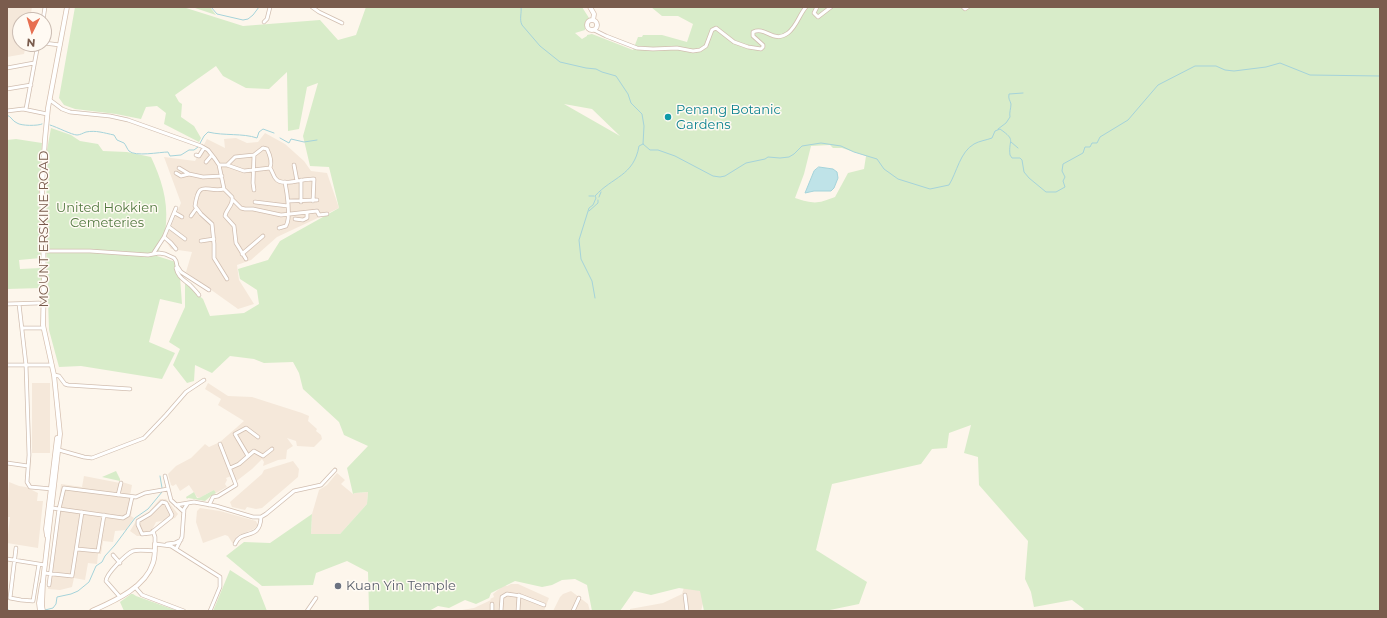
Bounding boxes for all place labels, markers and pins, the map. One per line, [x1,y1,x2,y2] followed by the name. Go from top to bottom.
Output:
[676,102,781,133] place label: Penang Botanic Gardens
[663,112,673,122] marker: Penang Botanic Gardens
[346,578,456,594] place label: Kuan Yin Temple
[333,581,343,591] marker: Kuan Yin Temple

